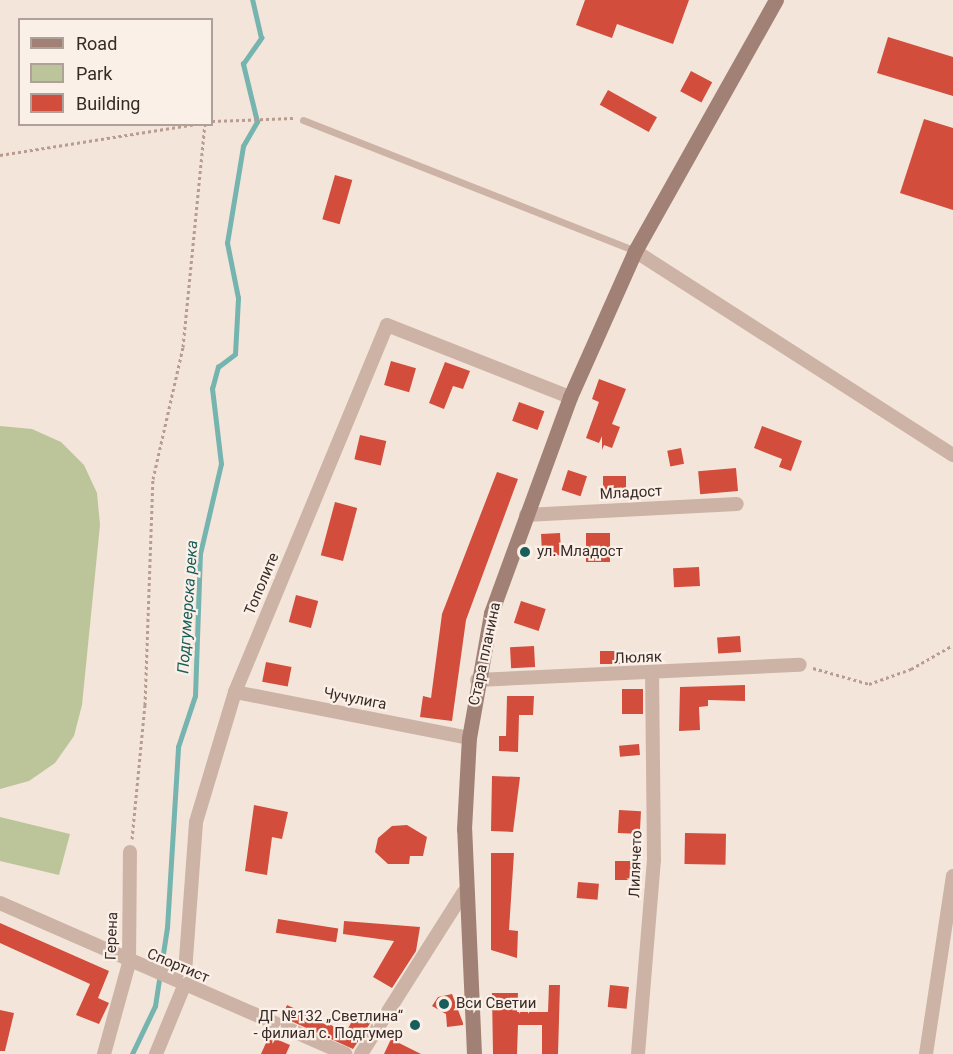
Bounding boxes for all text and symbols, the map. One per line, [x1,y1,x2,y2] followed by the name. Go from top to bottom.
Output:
[18,18,213,126] legend
[76,33,117,54] text: Road
[76,63,112,84] text: Park
[76,93,140,114] text: Building
[599,482,663,504] street label: Младост
[174,540,202,674] water label: Подгумерска река
[537,543,623,561] place label: ул. Младост
[518,545,532,559] marker: ул. Младост
[241,550,283,618] street label: Тополите
[465,601,505,707] street label: Стара планина
[614,648,662,668] street label: Люляк
[322,684,388,714] street label: Чучулига
[626,830,646,898] street label: Лилячето
[102,912,122,960] street label: Герена
[144,945,212,987] street label: Спортист
[456,995,536,1013] place label: Вси Светии
[437,997,451,1011] marker: Вси Светии
[254,1007,403,1042] place label: ДГ №132 „Светлина“ - филиал с. Подгумер
[408,1018,422,1032] marker: ДГ №132 „Светлина“ - филиал с. Подгумер

